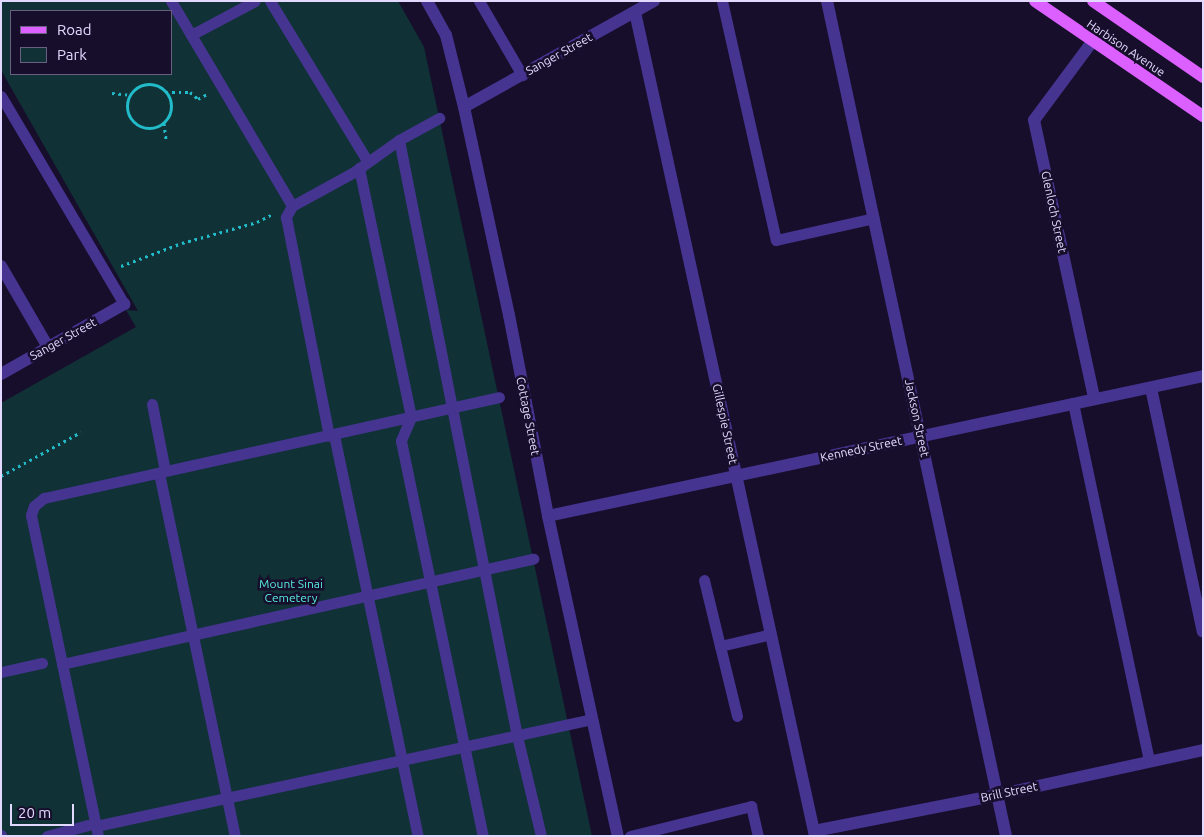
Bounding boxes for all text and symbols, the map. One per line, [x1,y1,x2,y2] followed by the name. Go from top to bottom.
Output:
[10,10,172,75] legend
[1084,17,1168,79] street label: Harbison Avenue
[57,21,92,38] text: Road
[523,30,595,78] street label: Sanger Street
[57,46,87,63] text: Park
[1038,170,1070,254] street label: Glenloch Street
[27,315,99,363] street label: Sanger Street
[513,376,543,456] street label: Cottage Street
[902,378,932,458] street label: Jackson Street
[709,382,741,466] street label: Gillespie Street
[819,433,903,465] street label: Kennedy Street
[259,577,323,605] park label: Mount Sinai Cemetery
[979,779,1039,805] street label: Brill Street
[12,794,76,826] scale bar
[18,804,51,821] text: 20 m

